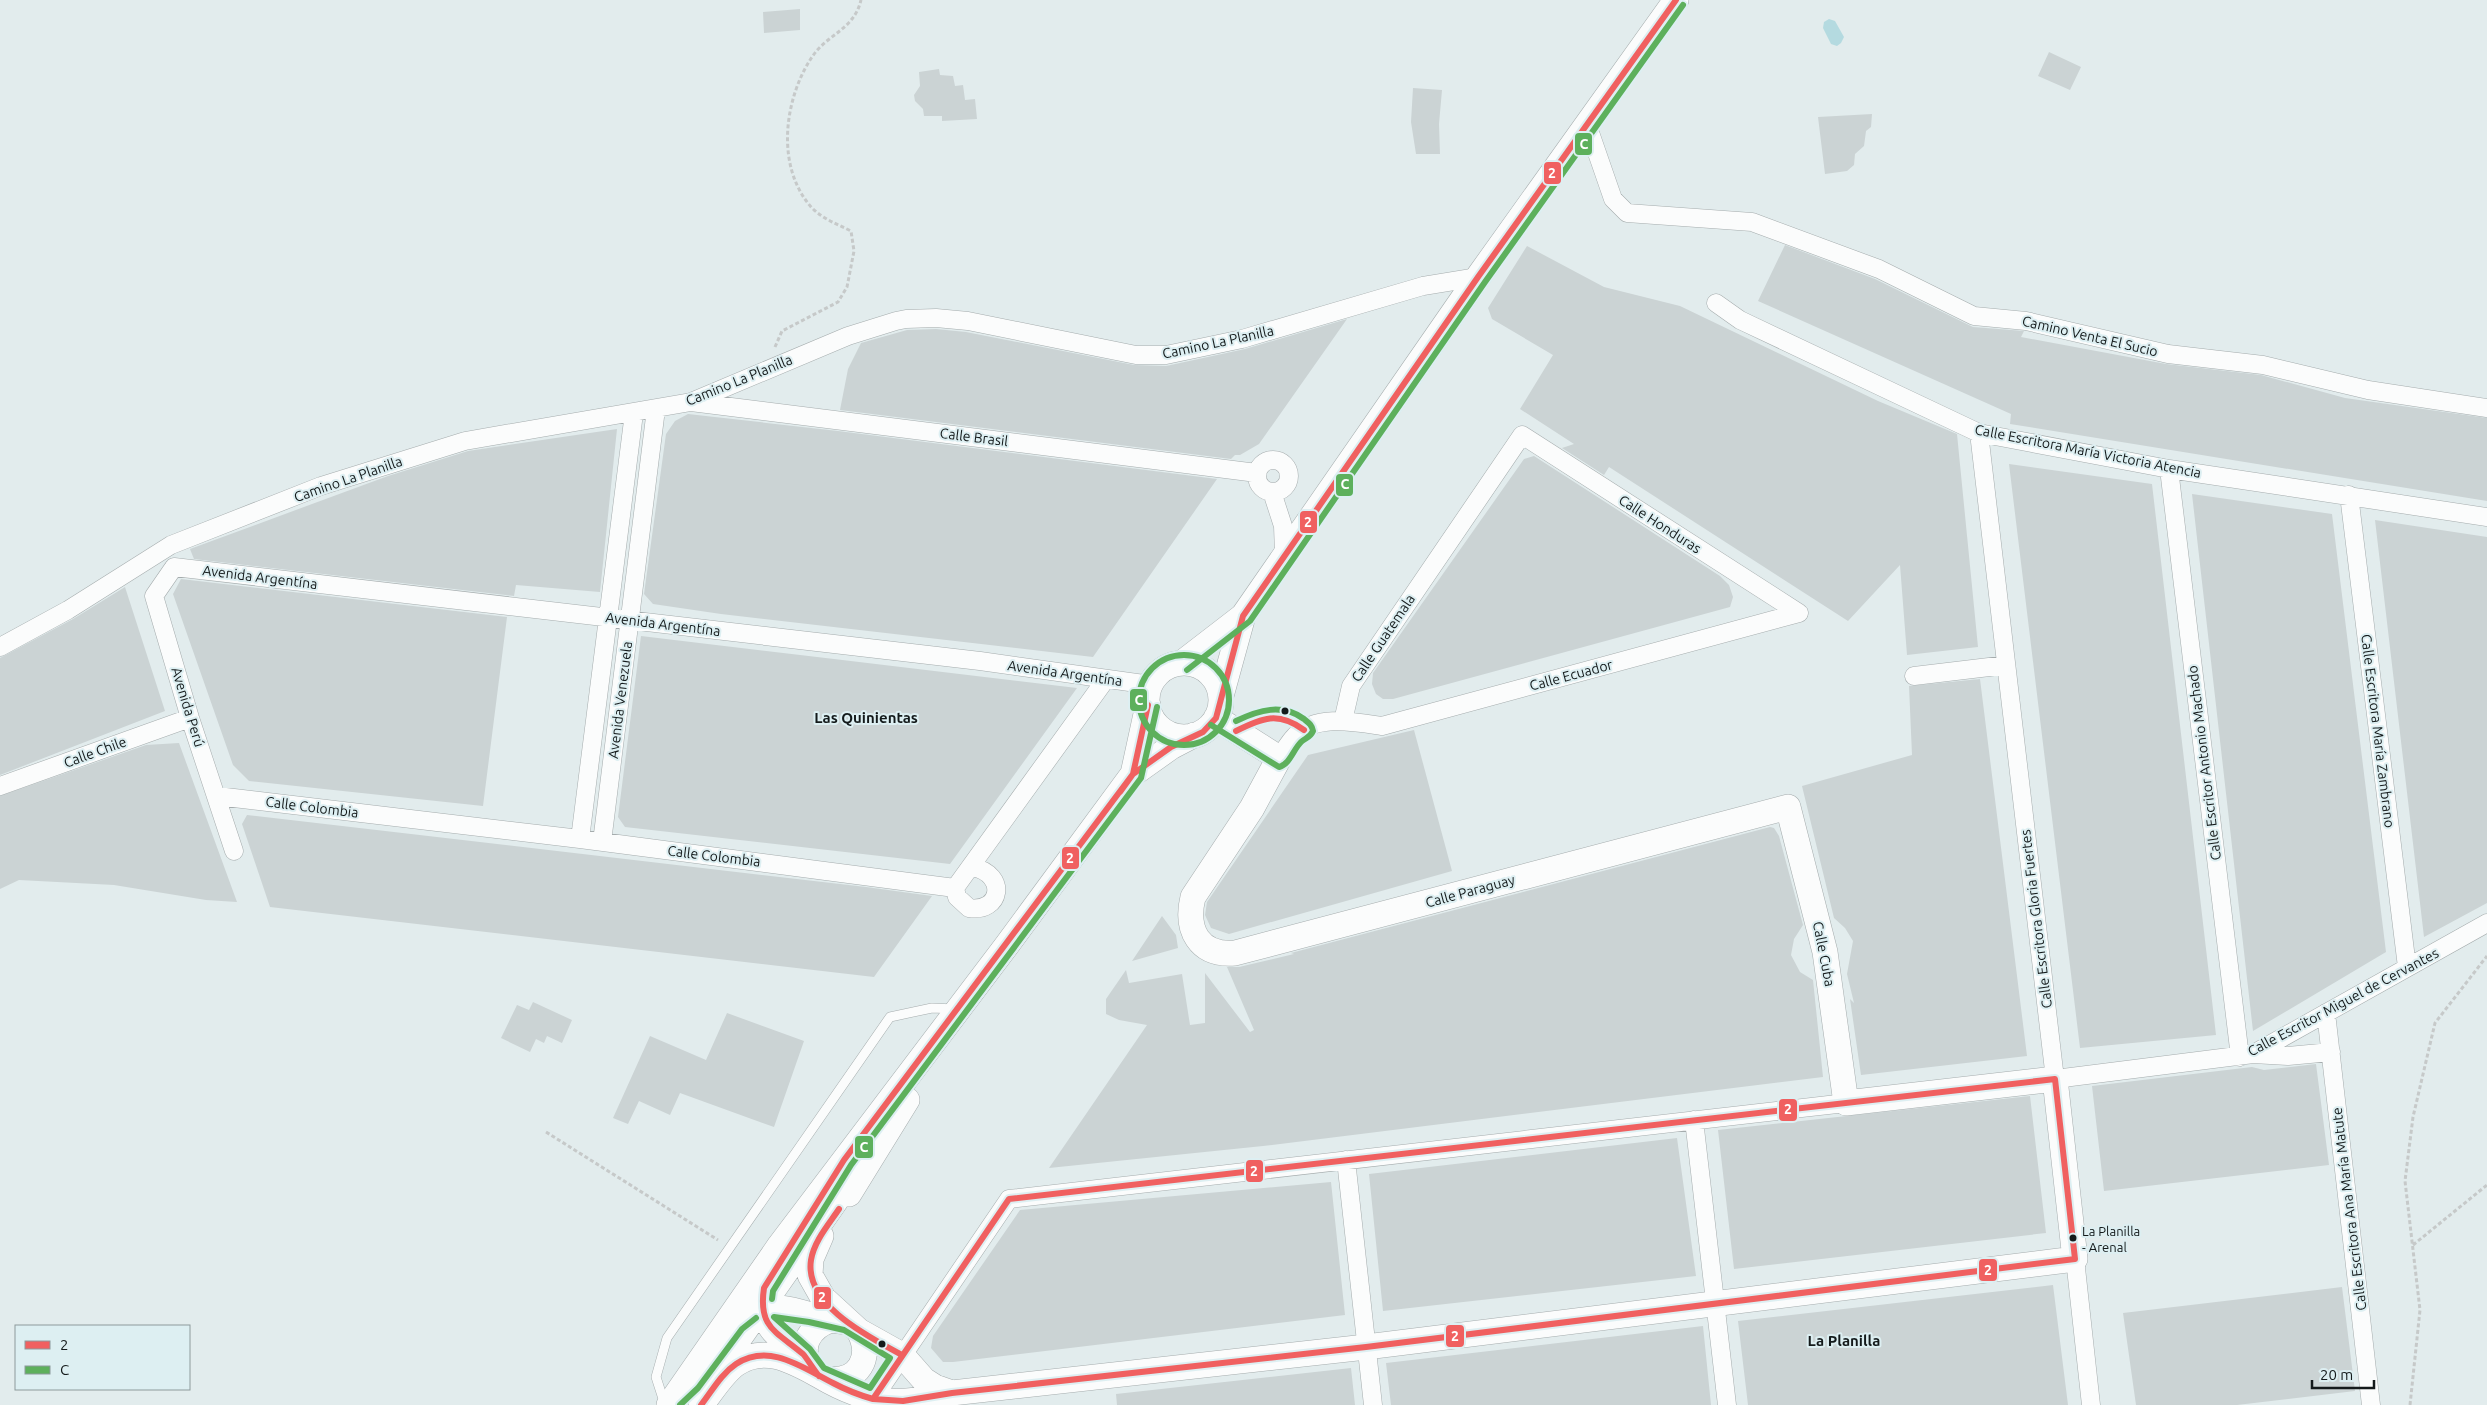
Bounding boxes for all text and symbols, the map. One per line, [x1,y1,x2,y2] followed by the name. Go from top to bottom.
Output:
[1574,132,1593,156] line badge: C
[1580,136,1589,152] text: C
[1543,161,1562,185] line badge: 2
[1548,165,1556,181] text: 2
[2021,313,2159,359] street label: Camino Venta El Sucio
[1161,322,1275,362] street label: Camino La Planilla
[683,351,795,409] street label: Camino La Planilla
[1973,421,2203,481] street label: Calle Escritora María Victoria Atencia
[939,425,1009,449] street label: Calle Brasil
[292,453,404,505] street label: Camino La Planilla
[1335,473,1354,497] line badge: C
[1341,476,1350,492] text: C
[1616,491,1704,557] street label: Calle Honduras
[1299,510,1318,534] line badge: 2
[1304,514,1312,530] text: 2
[202,562,318,592] street label: Avenida Argentína
[1348,591,1418,685] street label: Calle Guatemala
[605,609,721,639] street label: Avenida Argentína
[2358,633,2398,829] street label: Calle Escritora María Zambrano
[605,640,635,760] street label: Avenida Venezuela
[1528,656,1615,694] street label: Calle Ecuador
[1007,657,1123,689] street label: Avenida Argentína
[168,665,208,749] street label: Avenida Perú
[2184,665,2224,861] street label: Calle Escritor Antonio Machado
[1129,688,1148,712] line badge: C
[1135,692,1144,708] text: C
[1280,706,1290,716] unlabelled marker
[814,709,918,726] district label: Las Quinientas
[62,733,128,771] street label: Calle Chile
[265,793,359,821] street label: Calle Colombia
[2017,829,2055,1009] street label: Calle Escritora Gloria Fuertes
[667,842,761,870] street label: Calle Colombia
[1061,846,1080,870] line badge: 2
[1066,850,1074,866] text: 2
[1424,871,1517,911] street label: Calle Paraguay
[1810,920,1838,988] street label: Calle Cuba
[2245,945,2441,1059] street label: Calle Escritor Miguel de Cervantes
[1778,1098,1798,1122] line badge: 2
[1784,1101,1792,1117] text: 2
[2329,1106,2369,1312] street label: Calle Escritora Ana María Matute
[854,1135,874,1159] line badge: C
[860,1139,869,1155] text: C
[1245,1159,1264,1183] line badge: 2
[1250,1163,1258,1179] text: 2
[2082,1224,2140,1254] place label: La Planilla - Arenal
[2068,1233,2078,1243] marker: La Planilla - Arenal
[1978,1258,1998,1282] line badge: 2
[1984,1262,1992,1278] text: 2
[813,1286,832,1310] line badge: 2
[818,1289,826,1305] text: 2
[1445,1324,1465,1348] line badge: 2
[15,1325,190,1390] legend
[1451,1328,1459,1344] text: 2
[1808,1332,1880,1349] district label: La Planilla
[60,1336,68,1353] text: 2
[877,1339,887,1349] unlabelled marker
[2312,1358,2374,1390] scale bar
[60,1361,69,1378] text: C
[2320,1366,2353,1383] text: 20 m

